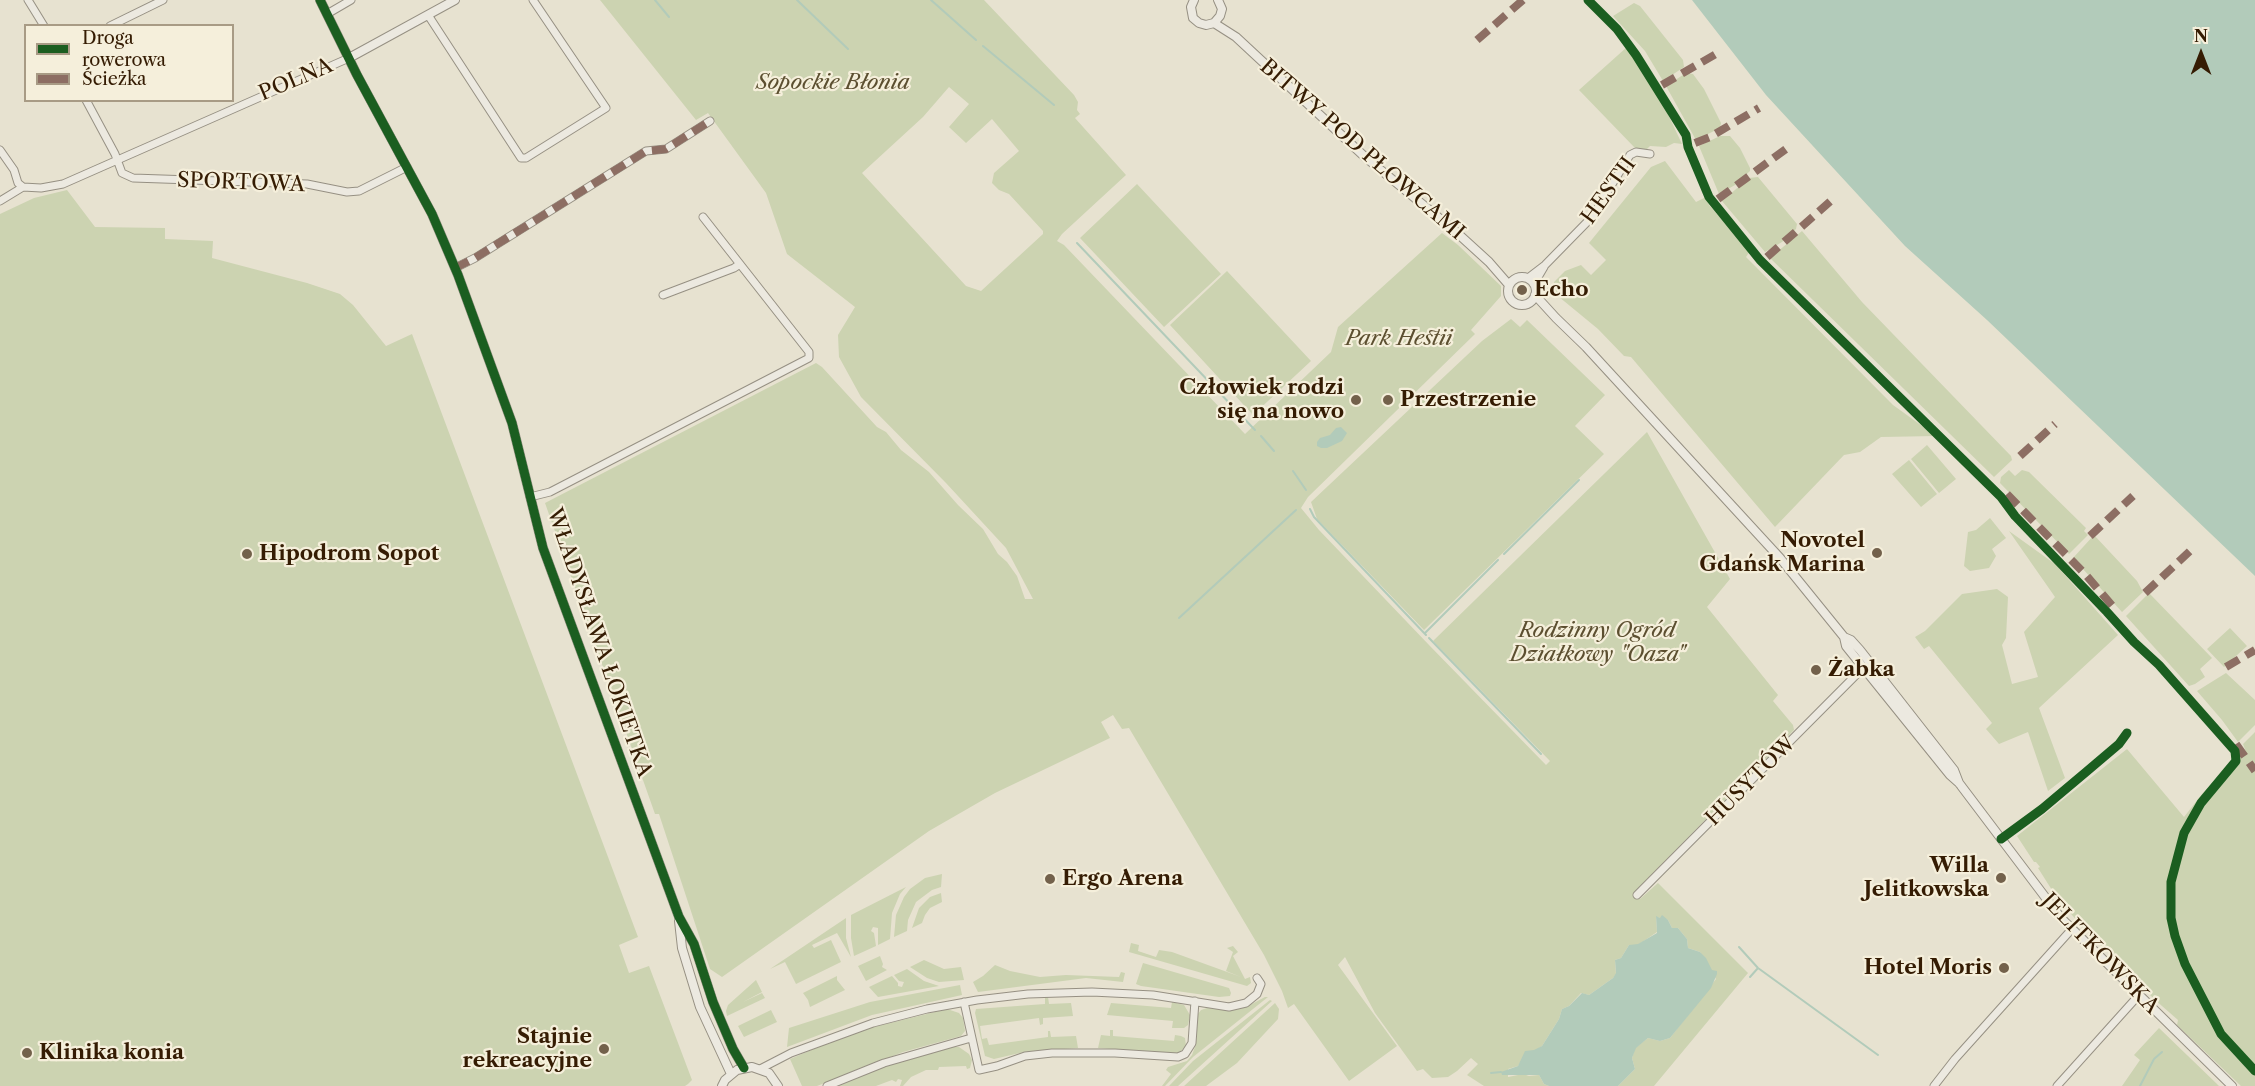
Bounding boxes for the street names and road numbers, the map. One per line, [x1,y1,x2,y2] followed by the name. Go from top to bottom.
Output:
[255,53,337,107] street label: POLNA
[1255,54,1469,246] street label: BITWY POD PŁOWCAMI
[1576,153,1642,229] street label: HESTII
[177,168,305,198] street label: SPORTOWA
[541,505,657,781] street label: WŁADYSŁAWA ŁOKIETKA
[1701,731,1801,831] street label: HUSYTÓW
[2036,888,2164,1020] street label: JELITKOWSKA

